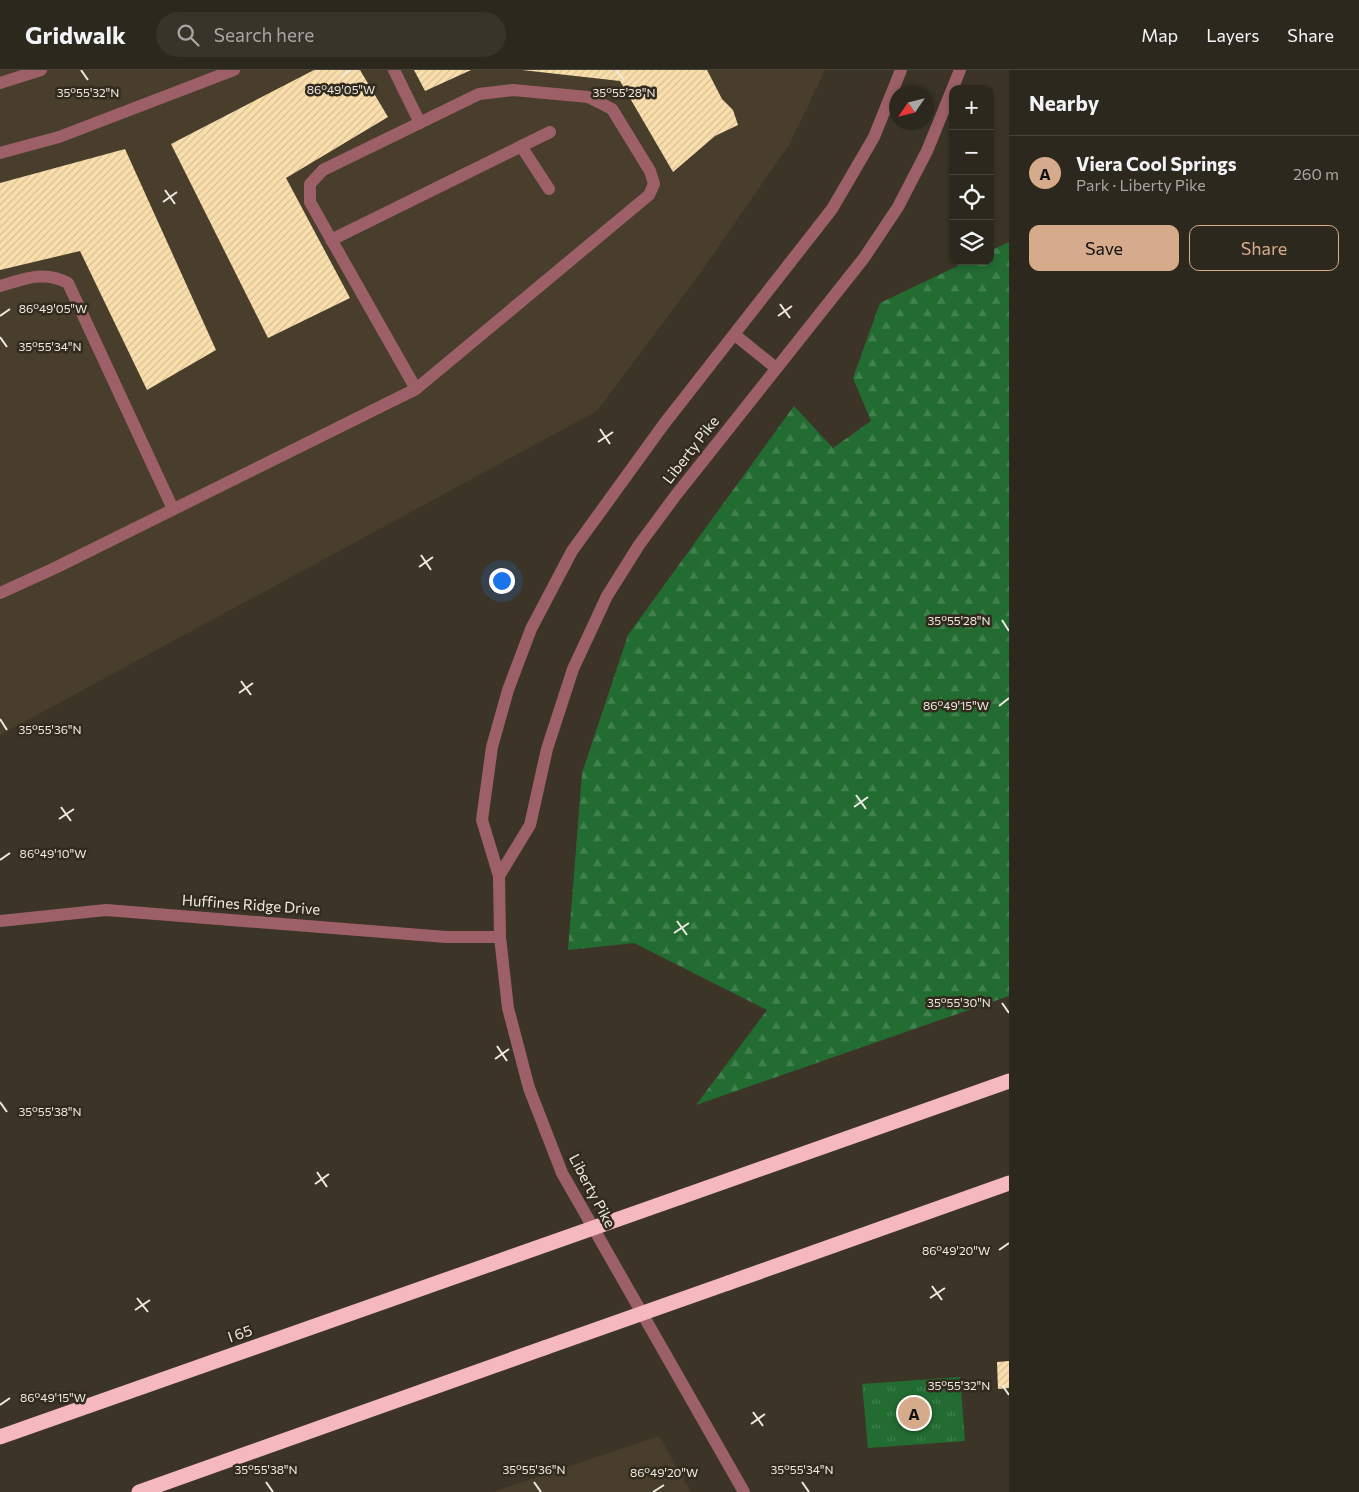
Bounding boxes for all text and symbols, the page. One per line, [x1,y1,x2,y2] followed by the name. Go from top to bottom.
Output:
[156,12,506,57] search box
[25,20,126,49] text: Gridwalk
[174,21,202,49] icon: search
[214,23,314,46] text: Search here
[1141,24,1178,46] text: Map
[1206,24,1259,46] text: Layers
[1287,24,1334,46] text: Share
[307,82,375,96] text: 86°49'05"W
[57,85,119,99] text: 35°55'32"N
[592,85,656,99] text: 35°55'28"N
[889,85,934,130] north arrow
[949,85,994,265] map controls
[949,85,994,130] button: +
[1029,90,1099,115] text: Nearby
[949,130,994,175] button: −
[1076,152,1237,175] text: Viera Cool Springs
[1039,164,1051,183] text: A
[1293,164,1339,183] text: 260 m
[949,175,994,220] button: locate
[1076,175,1206,194] text: Park · Liberty Pike
[949,220,994,265] button: layers
[1029,225,1179,271] button: Save
[1189,225,1339,271] button: Share
[19,301,87,315] text: 86°49'05"W
[18,339,82,353] text: 35°55'34"N
[658,412,722,487] street label: Liberty Pike
[489,568,515,594] your location
[927,613,991,627] text: 35°55'28"N
[923,698,989,712] text: 86°49'15"W
[18,722,82,736] text: 35°55'36"N
[20,846,86,860] text: 86°49'10"W
[181,890,321,918] street label: Huffines Ridge Drive
[927,995,991,1009] text: 35°55'30"N
[18,1104,82,1118] text: 35°55'38"N
[566,1151,620,1231] street label: Liberty Pike
[922,1243,990,1257] text: 86°49'20"W
[225,1321,254,1346] street label: I 65
[928,1378,990,1392] text: 35°55'32"N
[20,1390,86,1404] text: 86°49'15"W
[898,1394,930,1432] pin: A
[234,1462,298,1476] text: 35°55'38"N
[502,1462,566,1476] text: 35°55'36"N
[770,1462,834,1476] text: 35°55'34"N
[630,1465,698,1479] text: 86°49'20"W

